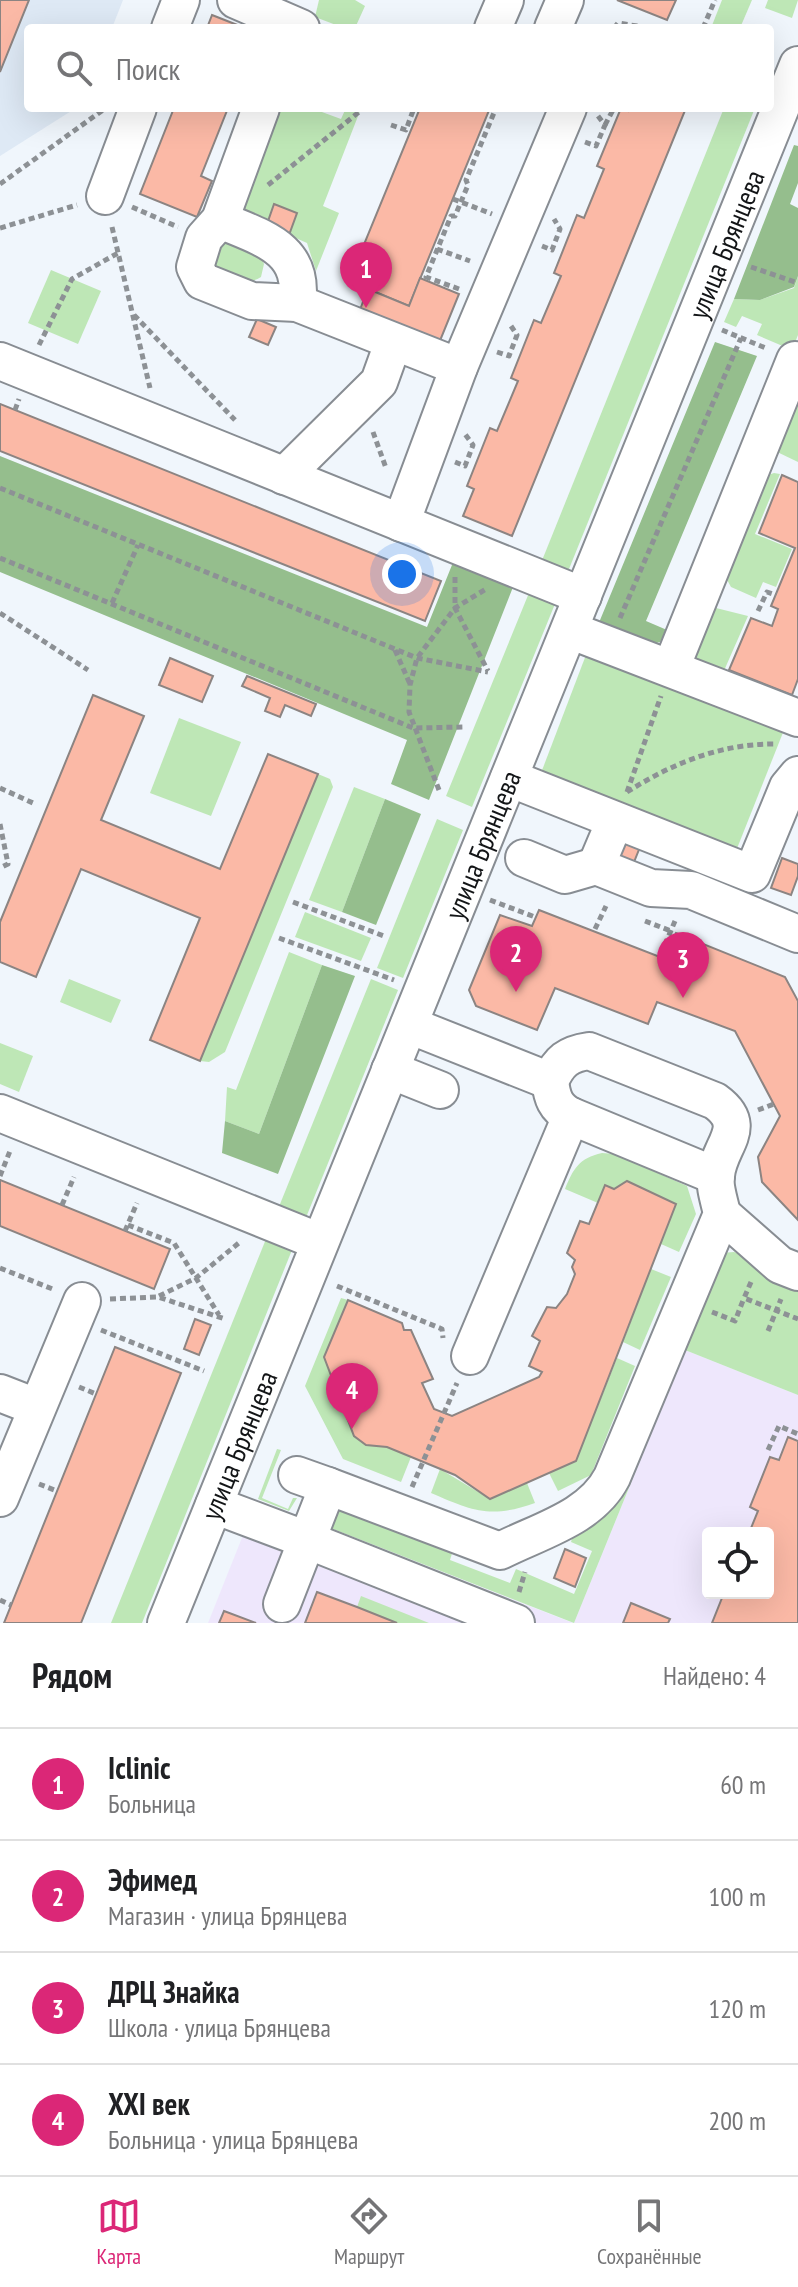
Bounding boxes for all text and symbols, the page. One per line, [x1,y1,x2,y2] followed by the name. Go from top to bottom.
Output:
[24,24,774,112] search box
[52,46,96,90] icon: search
[116,49,180,88] text: Поиск
[679,164,772,324] street label: улица Брянцева
[340,242,392,308] pin: 1
[382,554,422,594] your location
[435,765,529,925] street label: улица Брянцева
[490,926,542,992] pin: 2
[657,932,709,998] pin: 3
[326,1363,378,1429] pin: 4
[191,1365,285,1525] street label: улица Брянцева
[702,1527,774,1599] map controls
[702,1527,774,1599] button: locate
[32,1653,112,1697] text: Рядом
[663,1659,766,1692] text: Найдено: 4
[108,1748,170,1787] text: Iclinic
[52,1768,64,1801] text: 1
[720,1768,766,1801] text: 60 m
[108,1787,196,1820] text: Больница
[108,1860,197,1899] text: Эфимед
[52,1880,64,1913] text: 2
[708,1880,766,1913] text: 100 m
[108,1899,348,1932] text: Магазин · улица Брянцева
[108,1972,240,2011] text: ДРЦ Знайка
[52,1992,64,2025] text: 3
[708,1992,766,2025] text: 120 m
[108,2011,331,2044] text: Школа · улица Брянцева
[108,2084,190,2123] text: XXI век
[52,2104,64,2137] text: 4
[708,2104,766,2137] text: 200 m
[108,2123,358,2156] text: Больница · улица Брянцева
[96,2194,141,2270] tab: Карта
[334,2194,404,2270] tab: Маршрут
[597,2194,702,2270] tab: Сохранённые

